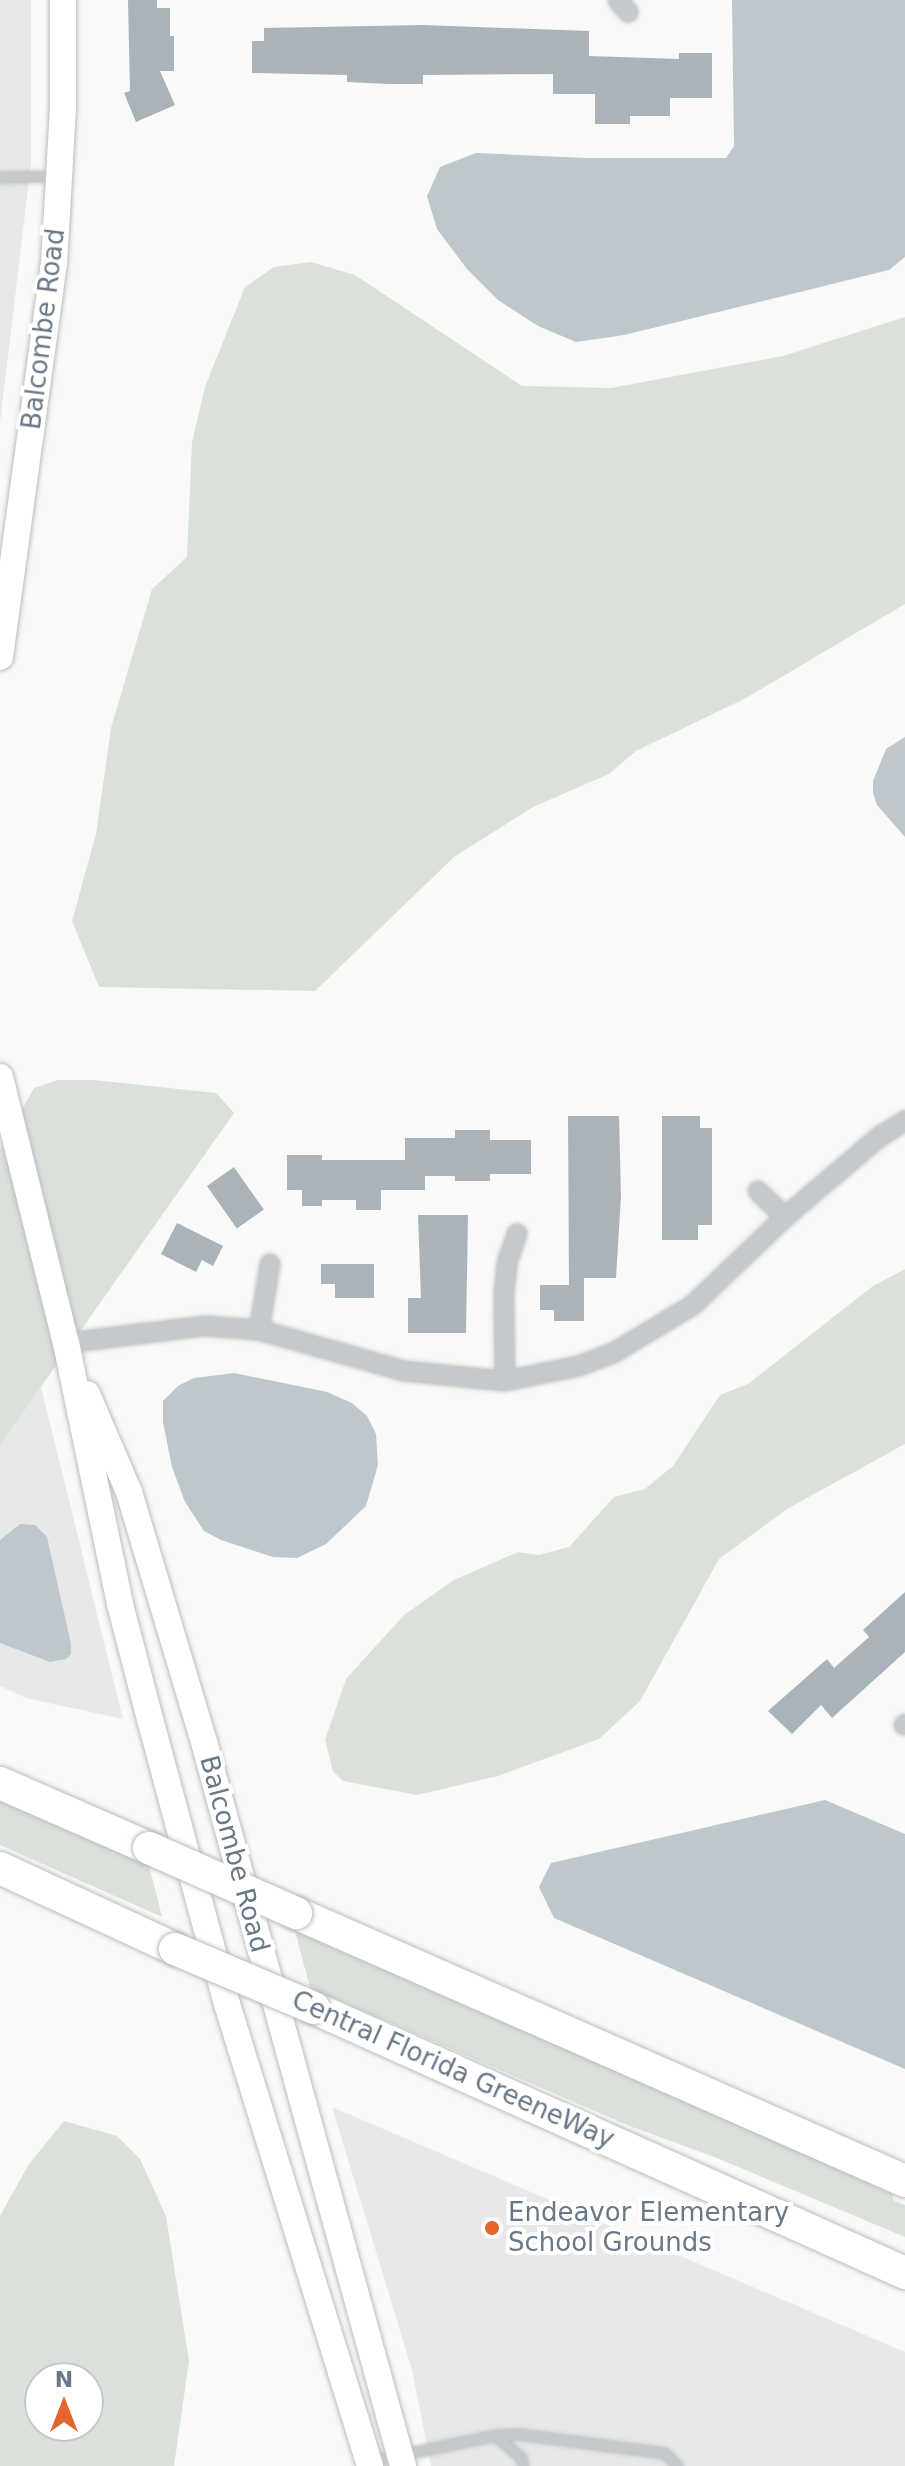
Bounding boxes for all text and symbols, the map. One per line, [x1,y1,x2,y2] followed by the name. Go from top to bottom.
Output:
[16,227,72,431] street label: Balcombe Road
[193,1752,275,1956] street label: Balcombe Road
[287,1985,619,2155] street label: Central Florida GreeneWay
[508,2197,789,2258] place label: Endeavor Elementary School Grounds
[483,2219,501,2237] marker: Endeavor Elementary School Grounds
[24,2362,104,2442] north arrow
[55,2367,73,2392] text: N

